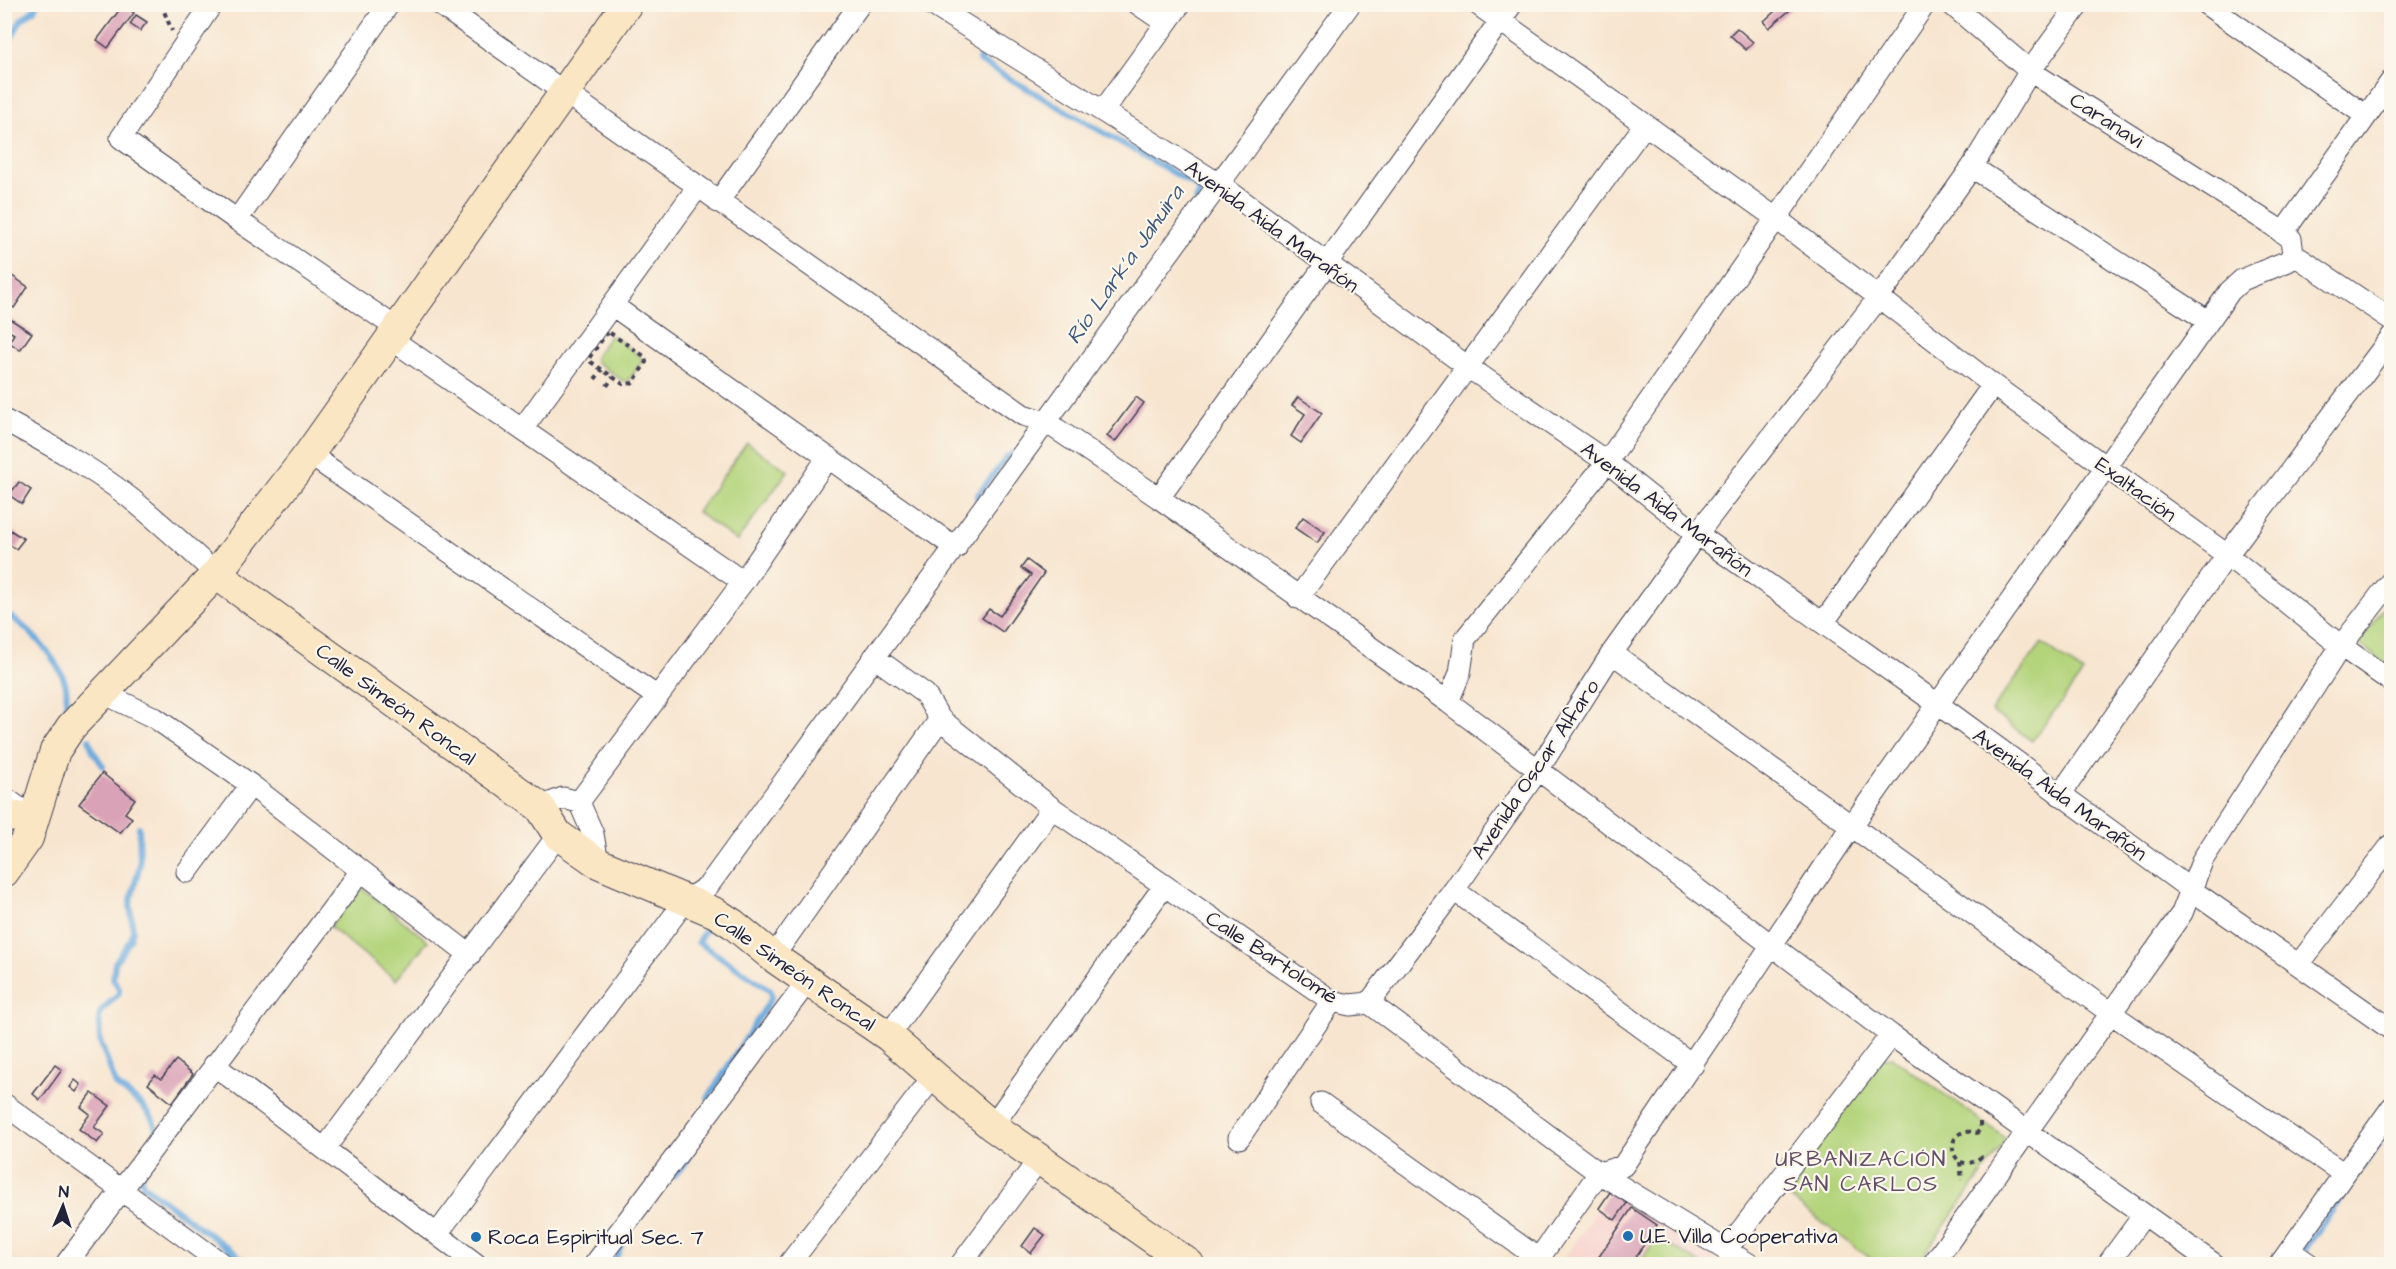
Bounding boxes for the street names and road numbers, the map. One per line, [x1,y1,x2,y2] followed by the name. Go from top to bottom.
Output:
[2064,86,2149,155] street label: Caranavi
[1179,153,1365,300] street label: Avenida Aida Marañón
[1575,435,1759,584] street label: Avenida Aida Marañón
[2089,450,2182,529] street label: Exaltación
[310,636,482,772] street label: Calle Simeón Roncal
[1464,674,1607,865] street label: Avenida Oscar Alfaro
[1967,721,2153,868] street label: Avenida Aida Marañón
[1200,904,1343,1011] street label: Calle Bartolomé
[708,905,882,1038] street label: Calle Simeón Roncal

